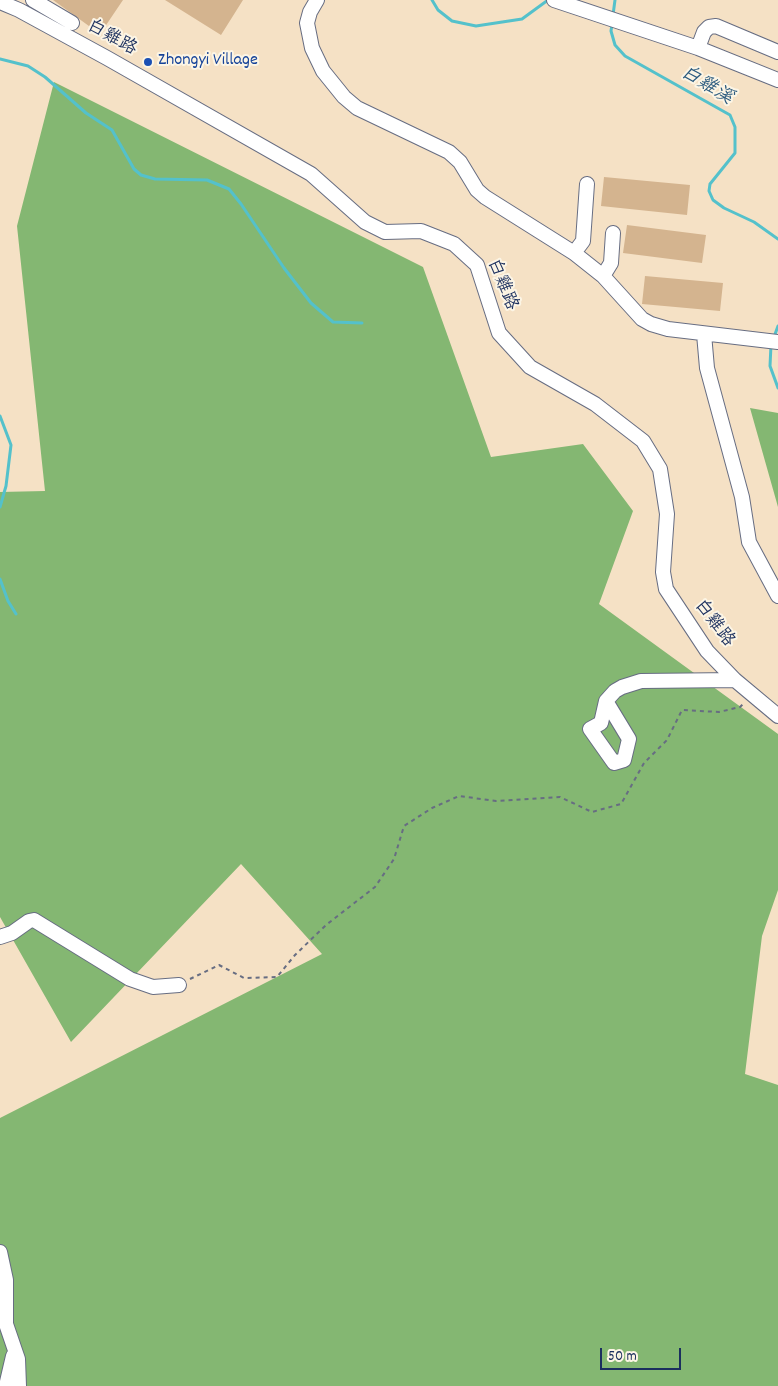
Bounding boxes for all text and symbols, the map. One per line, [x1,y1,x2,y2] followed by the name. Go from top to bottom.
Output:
[82,16,140,62] street label: 白雞路
[158,51,258,73] place label: Zhongyi Village
[142,56,154,68] marker: Zhongyi Village
[676,63,736,111] water label: 白雞溪
[481,256,521,314] street label: 白雞路
[688,596,738,652] street label: 白雞路
[603,1338,684,1370] scale bar
[608,1346,637,1368] text: 50 m

